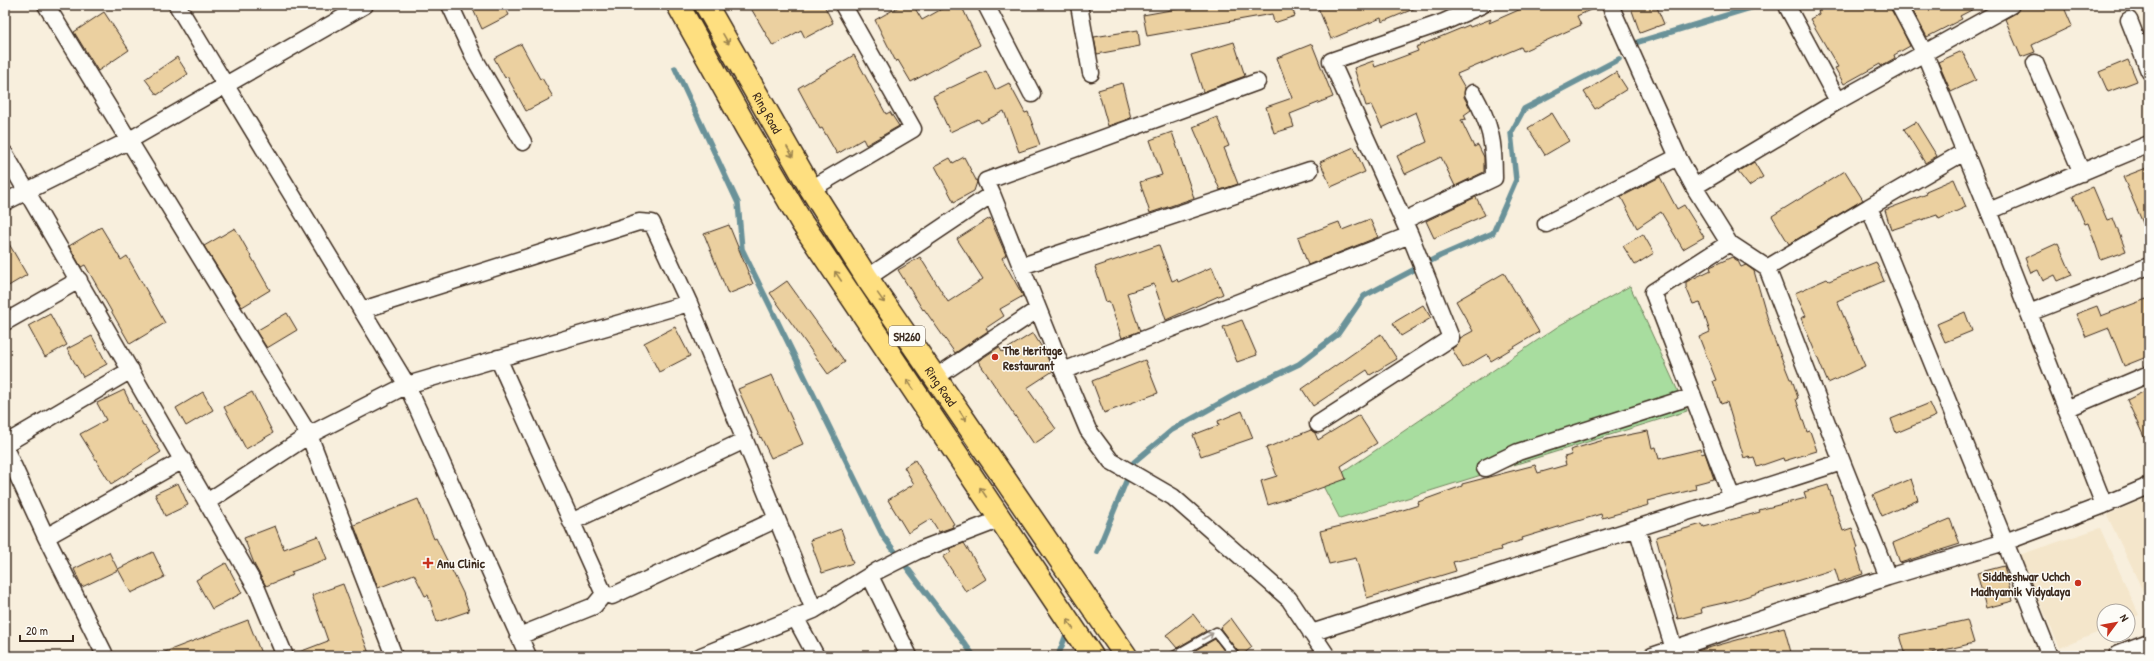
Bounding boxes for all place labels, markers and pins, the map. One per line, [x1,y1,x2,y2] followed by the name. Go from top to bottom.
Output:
[1002,341,1063,374] place label: The Heritage Restaurant
[990,352,1000,362] marker: The Heritage Restaurant
[437,554,486,572] place label: Anu Clinic
[422,557,434,569] marker: Anu Clinic
[1971,567,2071,601] place label: Siddheshwar Uchch Madhyamik Vidyalaya
[2073,578,2083,588] marker: Siddheshwar Uchch Madhyamik Vidyalaya

